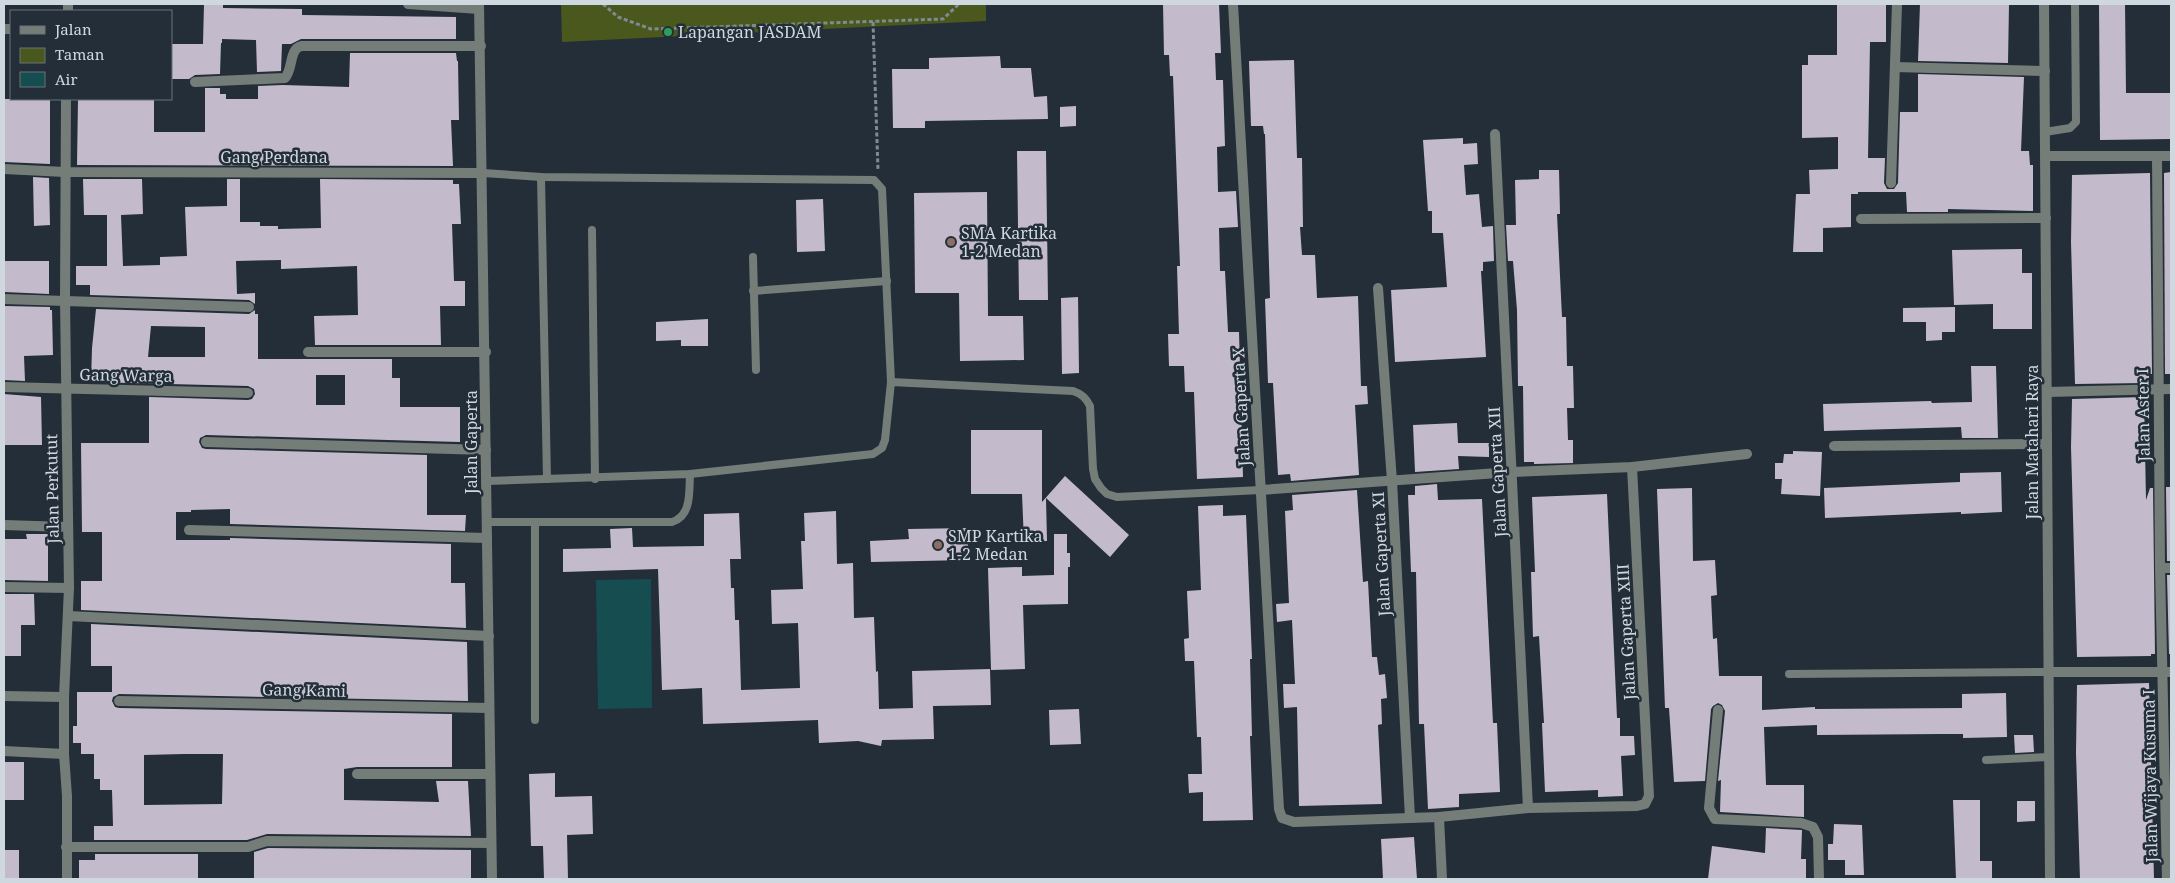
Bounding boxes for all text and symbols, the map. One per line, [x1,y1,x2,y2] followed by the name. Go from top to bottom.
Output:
[10,10,172,100] legend
[54,19,92,39] text: Jalan
[678,21,822,43] place label: Lapangan JASDAM
[662,26,674,38] marker: Lapangan JASDAM
[55,44,105,64] text: Taman
[55,69,77,89] text: Air
[220,146,328,168] street label: Gang Perdana
[961,222,1057,262] place label: SMA Kartika 1-2 Medan
[945,236,957,248] marker: SMA Kartika 1-2 Medan
[1227,347,1255,468] street label: Jalan Gaperta X
[79,363,173,387] street label: Gang Warga
[2021,364,2043,521] street label: Jalan Matahari Raya
[2131,368,2155,463] street label: Jalan Aster I
[460,390,482,495] street label: Jalan Gaperta
[1483,406,1511,539] street label: Jalan Gaperta XII
[40,434,64,545] street label: Jalan Perkutut
[1367,491,1395,618] street label: Jalan Gaperta XI
[948,525,1042,565] place label: SMP Kartika 1-2 Medan
[932,539,944,551] marker: SMP Kartika 1-2 Medan
[1611,563,1641,702] street label: Jalan Gaperta XIII
[262,678,346,702] street label: Gang Kami
[2137,689,2163,864] street label: Jalan Wijaya Kusuma I

